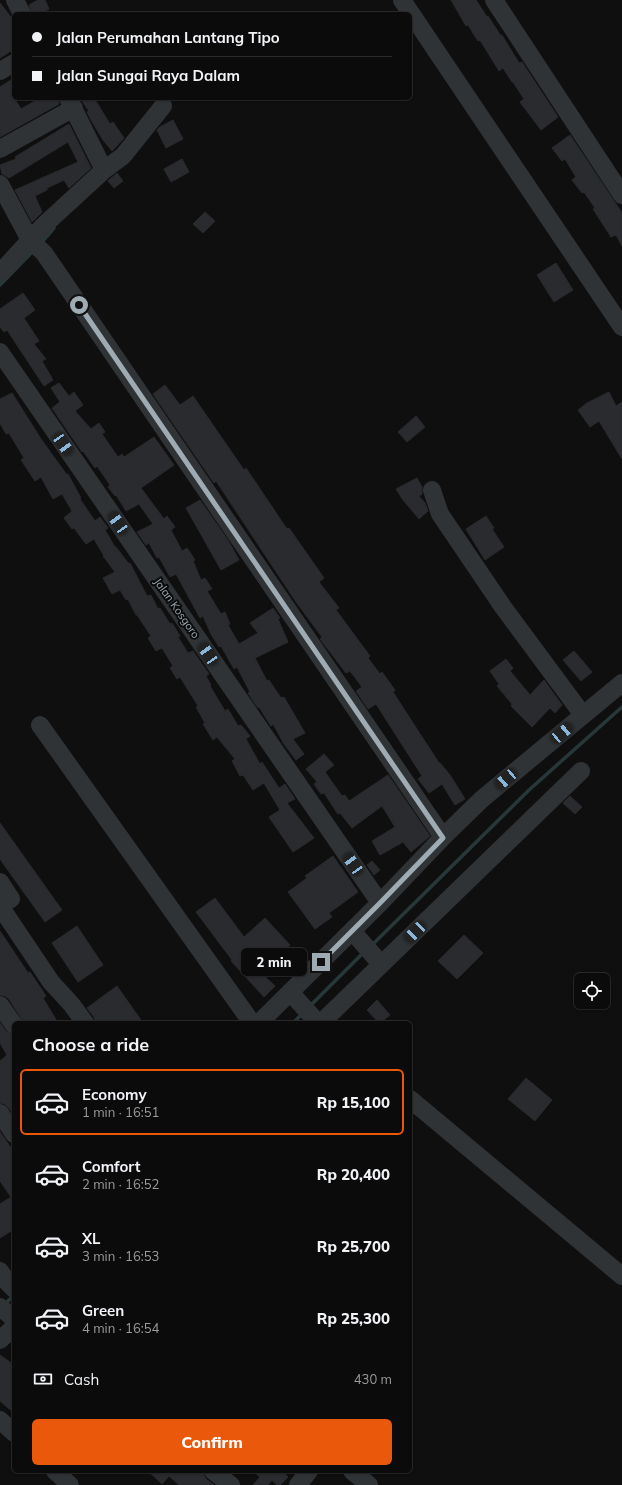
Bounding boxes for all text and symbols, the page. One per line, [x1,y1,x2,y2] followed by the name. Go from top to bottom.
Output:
[56,28,280,47] text: Jalan Perumahan Lantang Tipo
[56,66,240,85] text: Jalan Sungai Raya Dalam
[70,296,88,314] route start
[51,431,75,457] car
[106,510,130,536] car
[151,575,203,641] street label: Jalan Kosgoro
[196,641,220,667] car
[549,721,575,745] car
[493,767,519,791] car
[341,851,365,877] car
[402,919,428,945] car
[241,948,307,976] callout: 2 min
[312,953,330,971] route end
[257,954,291,970] text: 2 min
[574,973,610,1009] map controls
[574,973,610,1009] button: locate
[32,1033,149,1056] text: Choose a ride
[34,1084,70,1120] icon: car
[82,1085,147,1104] text: Economy
[317,1093,390,1112] text: Rp 15,100
[82,1104,159,1120] text: 1 min · 16:51
[34,1156,70,1192] icon: car
[82,1157,140,1176] text: Comfort
[317,1165,390,1184] text: Rp 20,400
[82,1176,159,1192] text: 2 min · 16:52
[34,1228,70,1264] icon: car
[82,1229,100,1248] text: XL
[317,1237,390,1256] text: Rp 25,700
[82,1248,159,1264] text: 3 min · 16:53
[34,1300,70,1336] icon: car
[82,1301,124,1320] text: Green
[317,1309,390,1328] text: Rp 25,300
[82,1320,159,1336] text: 4 min · 16:54
[32,1368,54,1390] icon: cash
[64,1370,99,1389] text: Cash
[354,1371,392,1387] text: 430 m
[32,1419,392,1465] button: Confirm

